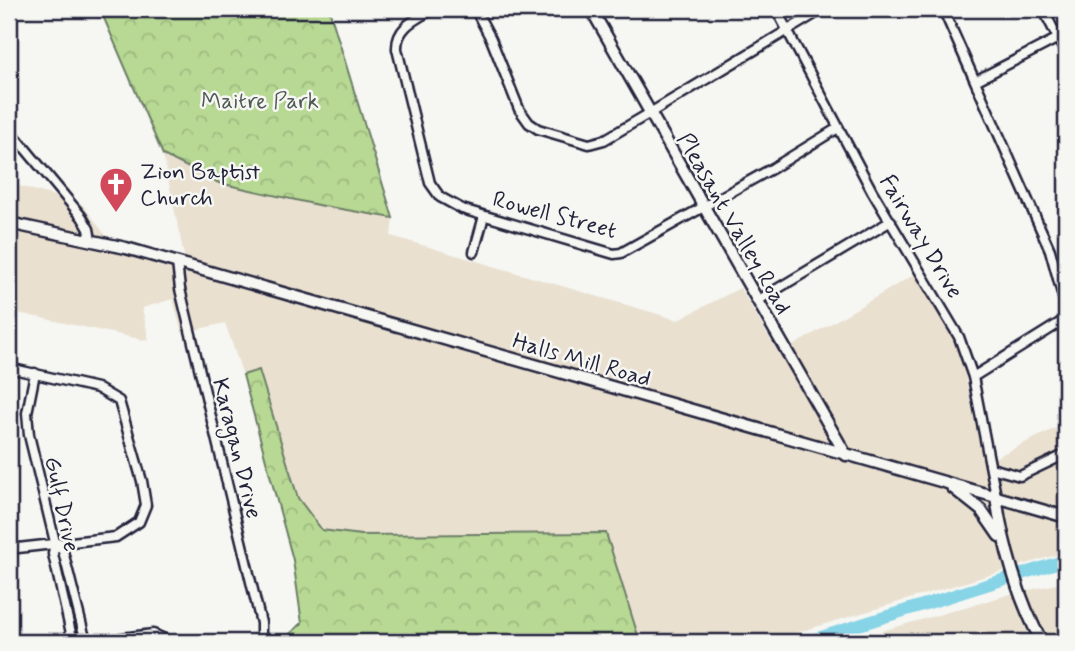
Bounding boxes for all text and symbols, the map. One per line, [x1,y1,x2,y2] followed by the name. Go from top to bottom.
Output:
[201,87,319,117] park label: Maitre Park
[669,128,798,320] street label: Pleasant Valley Road
[140,158,260,214] place label: Zion Baptist Church
[97,165,135,214] church icon: Zion Baptist Church
[872,170,969,305] street label: Fairway Drive
[489,185,620,247] street label: Rowell Street
[509,327,654,395] street label: Halls Mill Road
[202,375,268,522] street label: Karagan Drive
[36,454,86,555] street label: Gulf Drive

